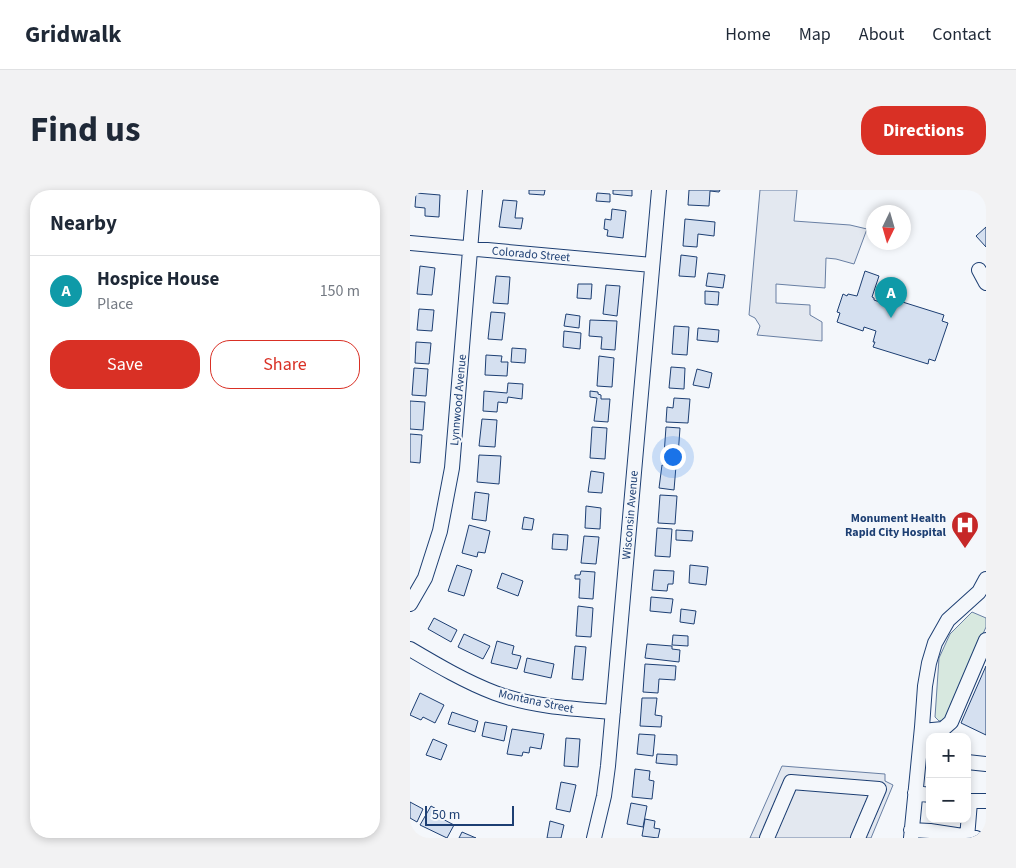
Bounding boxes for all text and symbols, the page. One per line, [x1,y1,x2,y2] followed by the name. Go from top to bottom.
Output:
[25,17,121,52] text: Gridwalk
[725,22,771,47] text: Home
[799,22,831,47] text: Map
[859,22,904,47] text: About
[932,22,991,47] text: Contact
[30,105,140,155] text: Find us
[861,106,986,155] button: Directions
[866,205,911,250] north arrow
[50,208,117,238] text: Nearby
[491,243,571,266] street label: Colorado Street
[97,266,219,293] text: Hospice House
[875,277,907,318] pin: A
[61,280,71,302] text: A
[320,280,360,302] text: 150 m
[97,293,133,315] text: Place
[50,340,200,389] button: Save
[210,340,360,389] button: Share
[446,354,471,447] street label: Lynnwood Avenue
[660,444,686,470] your location
[618,470,643,560] street label: Wisconsin Avenue
[845,510,947,541] place label: Monument Health Rapid City Hospital
[950,510,980,549] hospital icon: Monument Health Rapid City Hospital
[497,685,575,718] street label: Montana Street
[926,733,971,823] map controls
[926,733,971,778] button: +
[926,778,971,823] button: −
[425,803,514,826] scale bar
[432,805,460,825] text: 50 m

